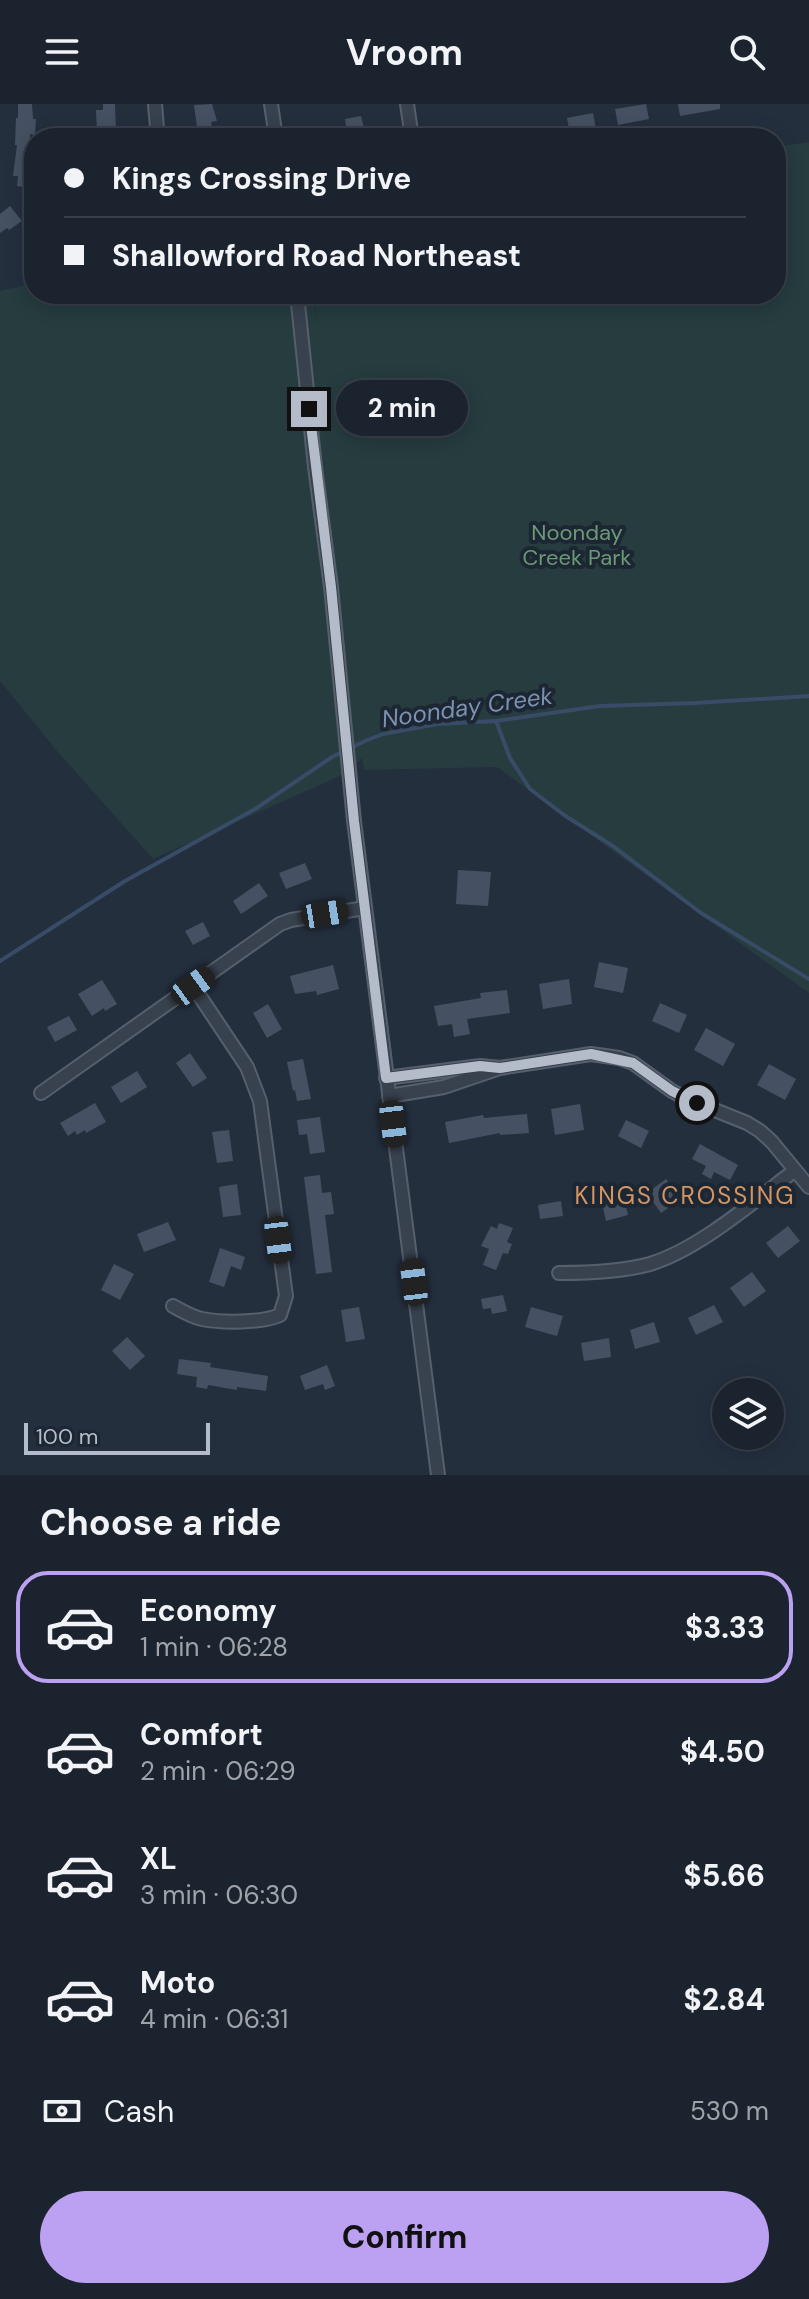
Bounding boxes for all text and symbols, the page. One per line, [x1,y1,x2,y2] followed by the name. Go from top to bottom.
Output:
[346,29,463,76] text: Vroom
[40,30,84,74] icon: menu
[725,30,769,74] icon: search
[112,159,411,198] text: Kings Crossing Drive
[112,236,521,275] text: Shallowford Road Northeast
[337,381,469,437] callout: 2 min
[291,391,327,427] route end
[368,391,436,425] text: 2 min
[523,518,631,572] park label: Noonday Creek Park
[380,680,555,734] water label: Noonday Creek
[299,898,351,930] car
[167,962,219,1010] car
[679,1085,715,1121] route start
[378,1099,408,1149] car
[575,1180,795,1211] district label: KINGS CROSSING
[263,1215,293,1265] car
[399,1257,429,1307] car
[712,1378,784,1450] map controls
[712,1378,784,1450] button: layers
[24,1419,210,1455] scale bar
[36,1422,98,1451] text: 100 m
[40,1499,281,1546] text: Choose a ride
[44,1591,116,1663] icon: car
[140,1591,277,1630] text: Economy
[685,1608,765,1647] text: $3.33
[140,1630,288,1664] text: 1 min · 06:28
[44,1715,116,1787] icon: car
[140,1715,263,1754] text: Comfort
[680,1732,765,1771] text: $4.50
[140,1754,296,1788] text: 2 min · 06:29
[44,1839,116,1911] icon: car
[140,1839,177,1878] text: XL
[684,1856,765,1895] text: $5.66
[140,1878,298,1912] text: 3 min · 06:30
[44,1963,116,2035] icon: car
[140,1963,215,2002] text: Moto
[684,1980,765,2019] text: $2.84
[140,2002,288,2036] text: 4 min · 06:31
[40,2089,84,2133] icon: cash
[104,2092,174,2131] text: Cash
[690,2094,769,2128] text: 530 m
[40,2191,769,2283] button: Confirm

